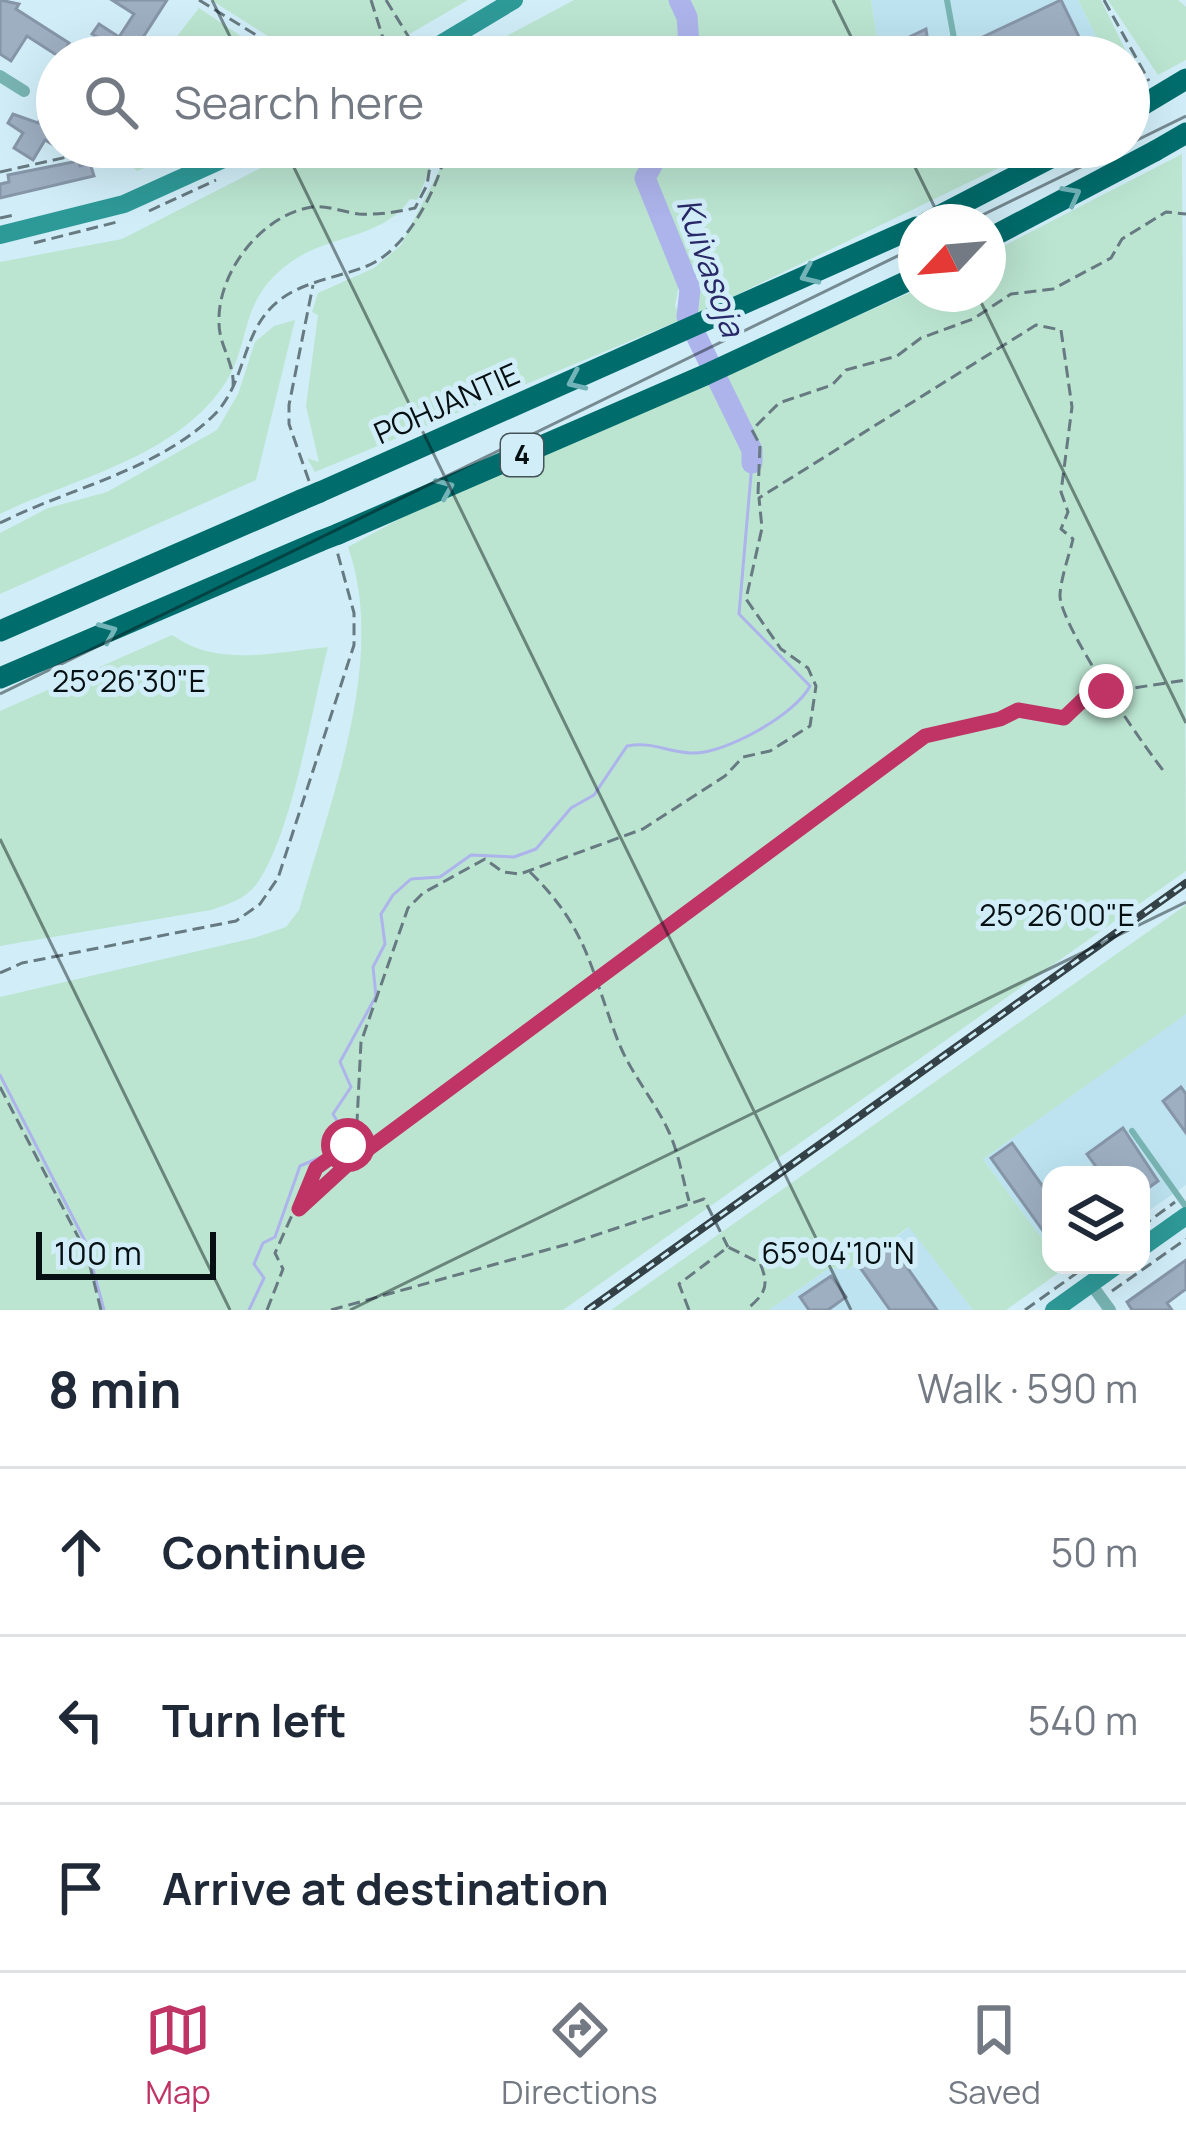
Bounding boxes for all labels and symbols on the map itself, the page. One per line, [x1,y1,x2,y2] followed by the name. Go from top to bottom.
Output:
[1059,186,1080,209] one-way arrow
[667,192,757,343] water label: Kuivasoja
[898,204,1006,312] north arrow
[800,260,821,284] one-way arrow
[367,352,526,453] street label: POHJANTIE
[567,366,588,390] one-way arrow
[501,434,543,476] road number: 4
[433,478,455,502] one-way arrow
[95,623,117,647] one-way arrow
[52,660,206,701] text: 25°26'30"E
[1079,664,1133,718] route end
[979,894,1135,935] text: 25°26'00"E
[321,1118,375,1172] route start
[36,1226,216,1279] scale bar
[761,1232,915,1273] text: 65°04'10"N

